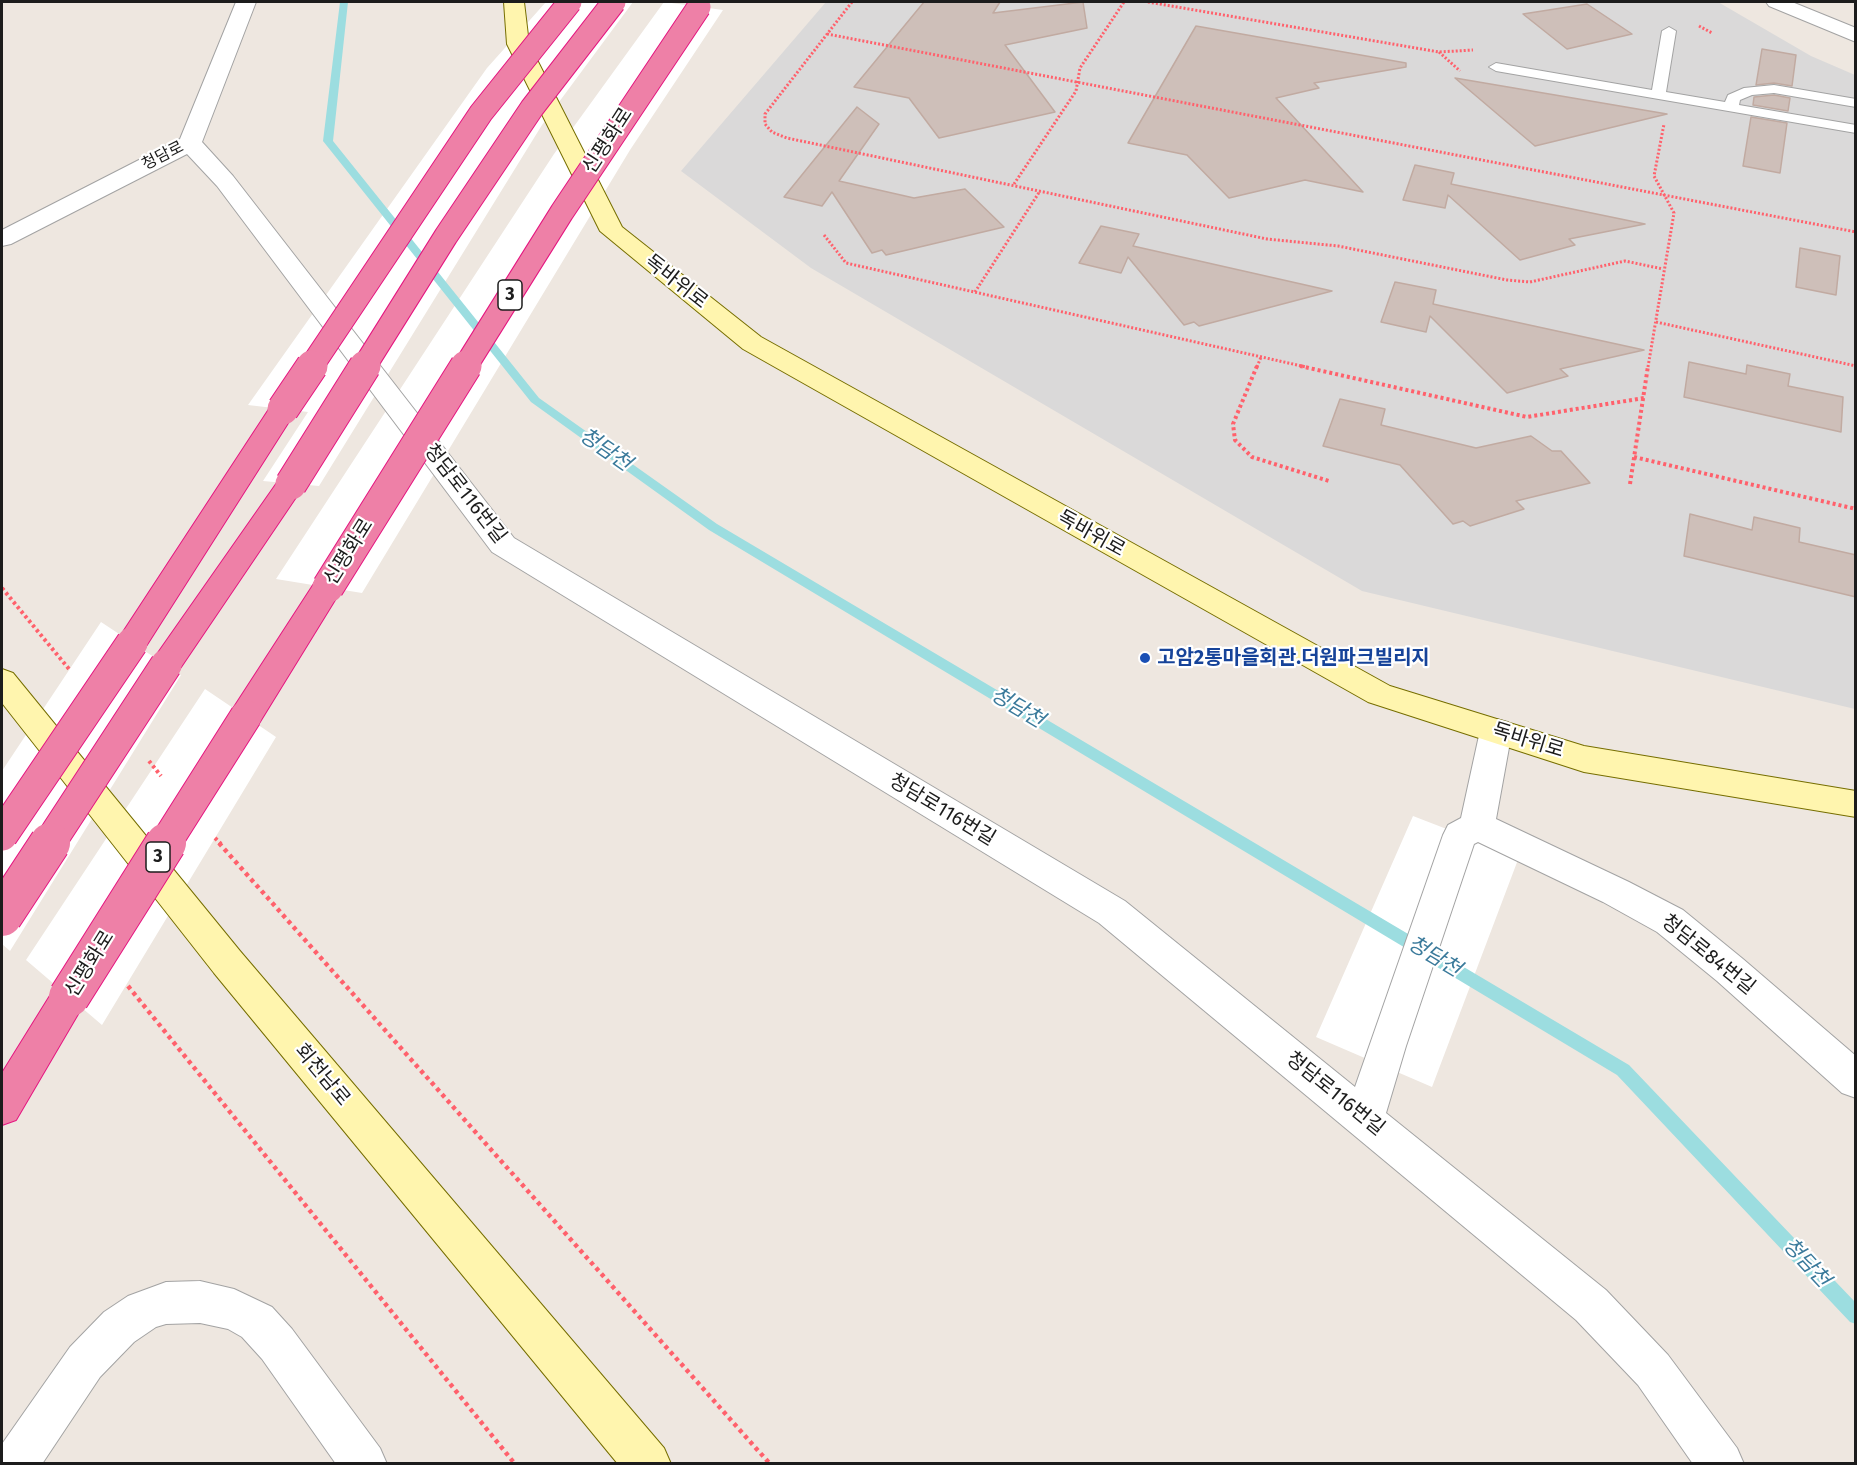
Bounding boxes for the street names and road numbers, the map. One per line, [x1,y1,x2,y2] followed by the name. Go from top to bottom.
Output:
[578,104,638,178] street label: 신평화로
[139,137,187,175] street label: 청담로
[640,250,712,314] street label: 독바위로
[498,280,522,310] road number: 3
[419,439,511,549] street label: 청담로116번길
[1053,506,1129,562] street label: 독바위로
[319,514,379,590] street label: 신평화로
[1489,719,1567,763] street label: 독바위로
[885,769,999,851] street label: 청담로116번길
[146,842,170,872] road number: 3
[1656,910,1760,1000] street label: 청담로84번길
[60,926,120,1002] street label: 신평화로
[289,1039,355,1111] street label: 회천남로
[1281,1047,1389,1141] street label: 청담로116번길

